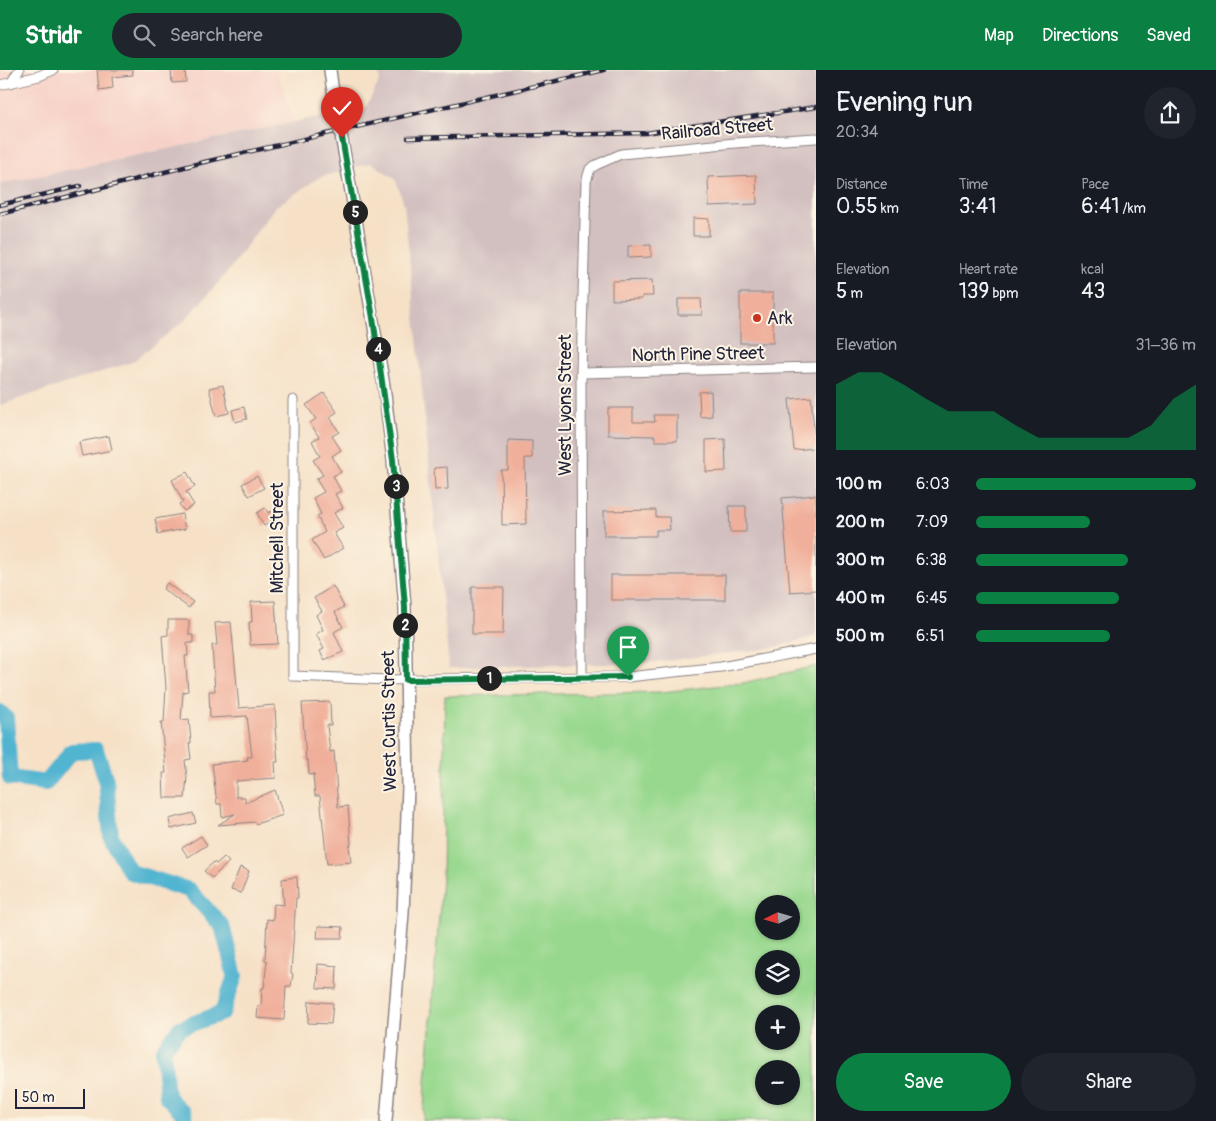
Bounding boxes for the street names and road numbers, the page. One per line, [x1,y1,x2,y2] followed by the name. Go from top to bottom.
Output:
[660,113,775,146] street label: Railroad Street
[554,334,577,476] street label: West Lyons Street
[632,342,765,367] street label: North Pine Street
[266,482,289,594] street label: Mitchell Street
[377,649,402,792] street label: West Curtis Street

